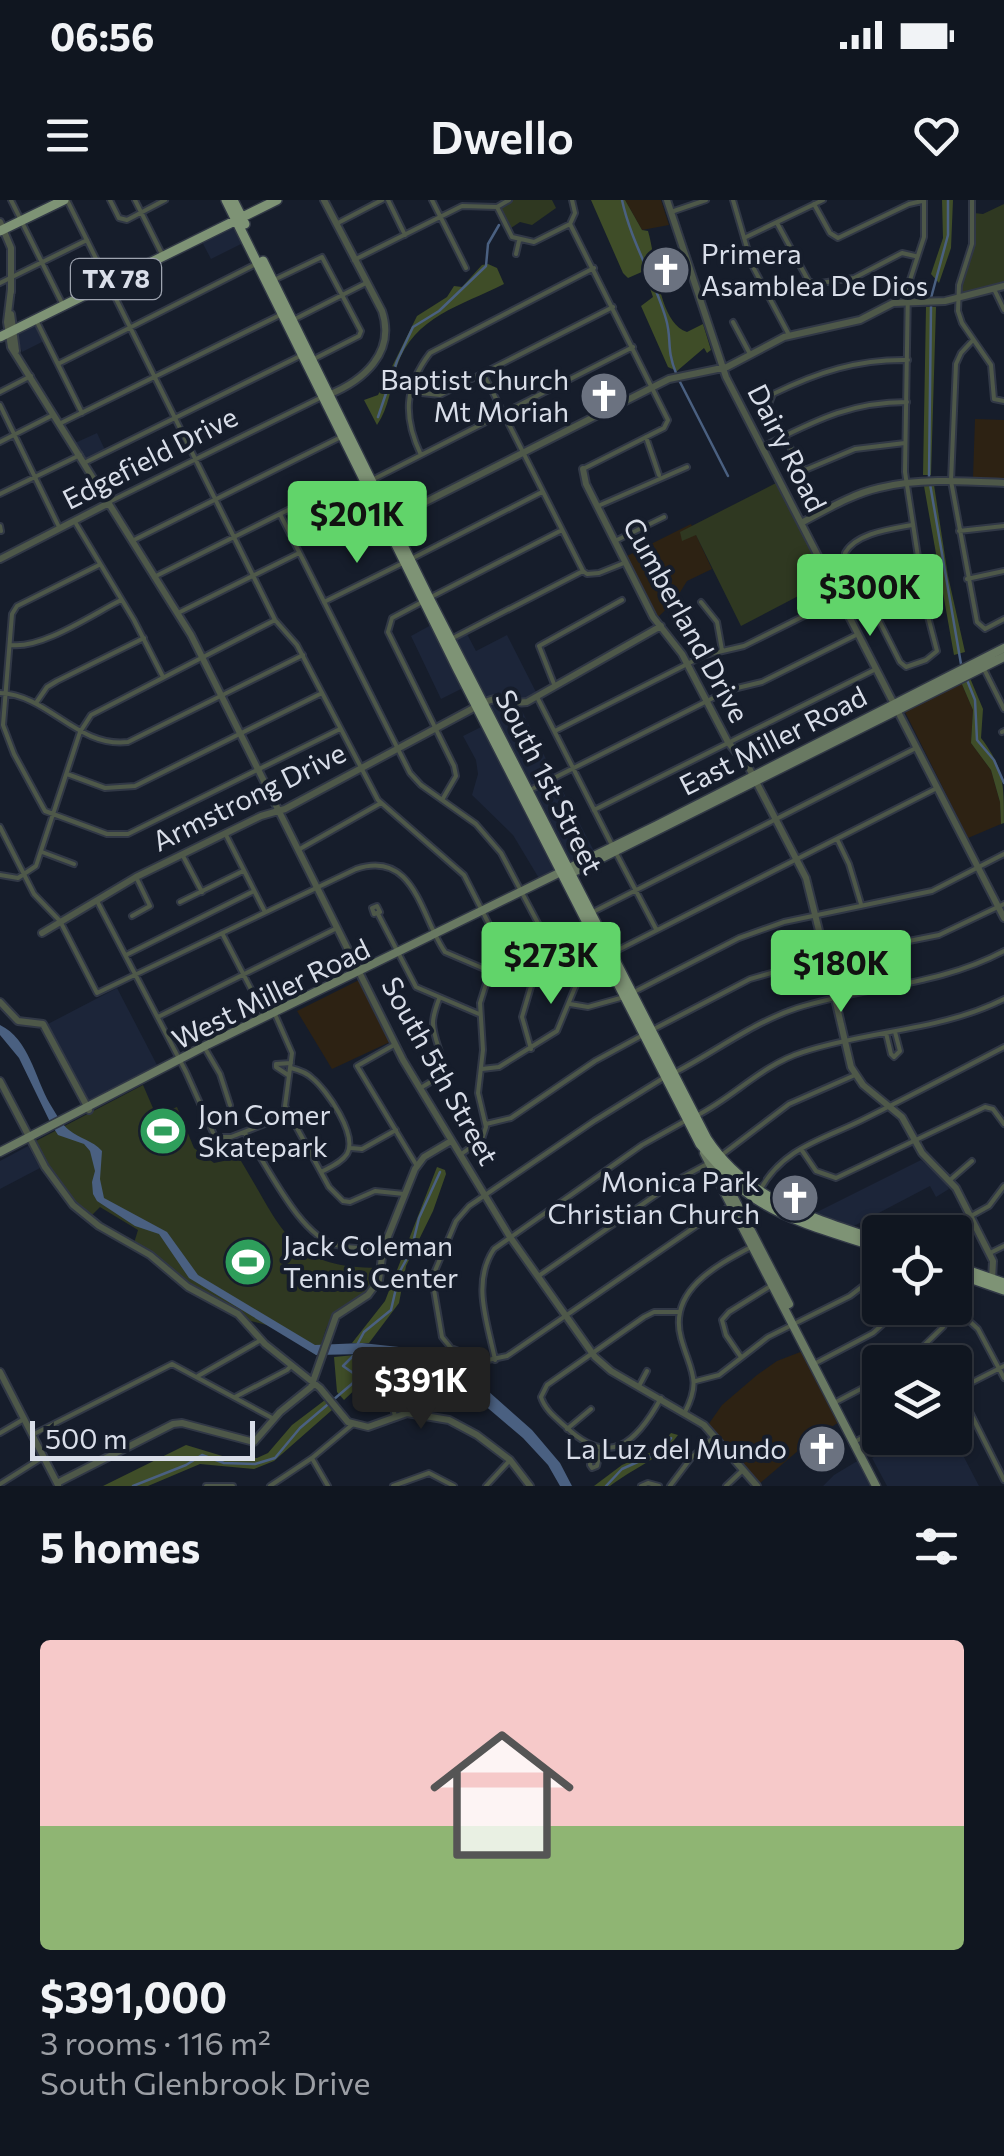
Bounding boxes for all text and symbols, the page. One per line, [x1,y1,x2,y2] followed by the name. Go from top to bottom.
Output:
[50,12,154,59] text: 06:56
[40,108,95,163] icon: menu
[430,108,574,163] text: Dwello
[909,108,964,163] icon: heart
[701,236,928,302] place label: Primera Asamblea De Dios
[640,244,692,296] church icon: Primera Asamblea De Dios
[71,259,161,299] road number: TX 78
[380,362,569,428] place label: Baptist Church Mt Moriah
[578,370,630,422] church icon: Baptist Church Mt Moriah
[741,378,835,517] street label: Dairy Road
[56,398,243,516] street label: Edgefield Drive
[287,481,427,566] pin: $201K
[310,493,404,533] text: $201K
[617,511,757,728] street label: Cumberland Drive
[800,554,940,639] pin: $300K
[819,566,921,606] text: $300K
[673,678,872,802] street label: East Miller Road
[489,684,611,879] street label: South 1st Street
[146,735,351,858] street label: Armstrong Drive
[481,922,621,1007] pin: $273K
[771,930,911,1015] pin: $180K
[166,931,375,1056] street label: West Miller Road
[504,934,598,974] text: $273K
[793,942,889,982] text: $180K
[375,971,507,1171] street label: South 5th Street
[198,1097,331,1163] place label: Jon Comer Skatepark
[137,1105,189,1157] sports icon: Jon Comer Skatepark
[548,1164,760,1230] place label: Monica Park Christian Church
[769,1172,821,1224] church icon: Monica Park Christian Church
[862,1215,972,1455] map controls
[862,1215,972,1325] button: locate
[283,1228,458,1294] place label: Jack Coleman Tennis Center
[222,1236,274,1288] sports icon: Jack Coleman Tennis Center
[862,1345,972,1455] button: layers
[351,1347,491,1432] pin: $391K
[374,1359,468,1399] text: $391K
[30,1416,255,1460] scale bar
[45,1421,127,1455] text: 500 m
[796,1423,848,1475] church icon: La Luz del Mundo
[565,1431,787,1465] place label: La Luz del Mundo
[909,1519,964,1574] icon: filters
[40,1520,200,1572] text: 5 homes
[412,1705,592,1885] icon: home
[40,1970,227,2022] text: $391,000
[40,2022,271,2062] text: 3 rooms · 116 m²
[40,2062,370,2102] text: South Glenbrook Drive

